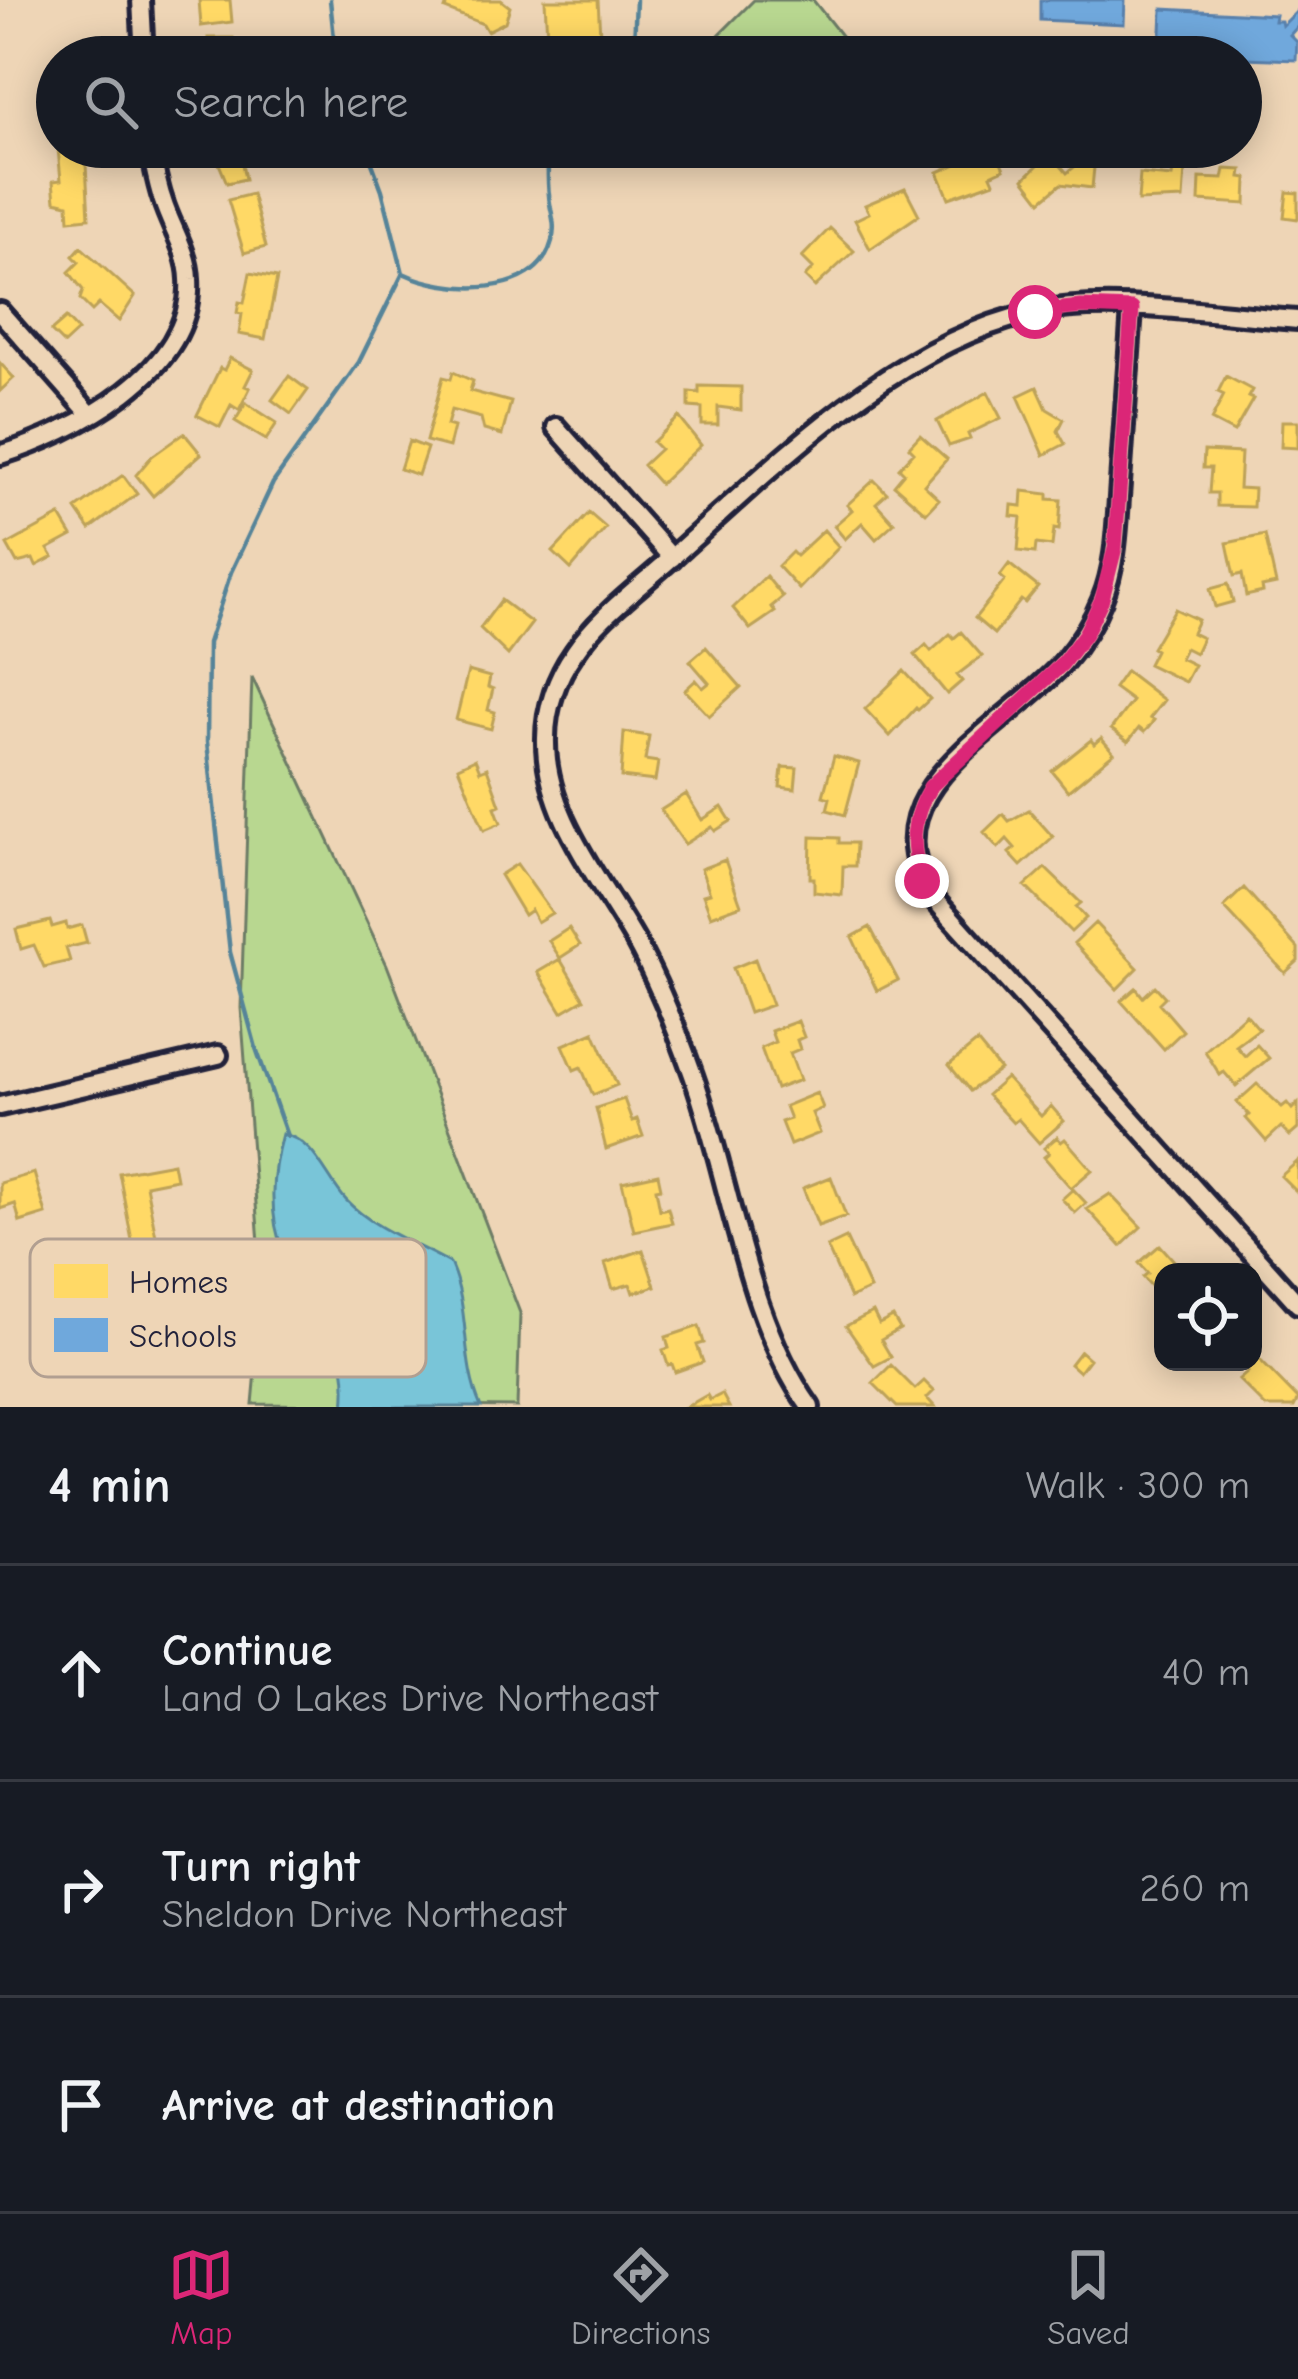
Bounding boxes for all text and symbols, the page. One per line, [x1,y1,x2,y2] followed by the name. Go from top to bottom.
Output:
[36,36,1262,168] search box
[78,69,144,135] icon: search
[174,76,408,128] text: Search here
[1008,285,1062,339] route start
[895,854,949,908] route end
[30,1239,426,1377] legend
[129,1263,228,1301] text: Homes
[1154,1263,1262,1371] map controls
[1154,1263,1262,1371] button: locate
[129,1317,237,1355] text: Schools
[48,1456,171,1515] text: 4 min
[1026,1463,1250,1508] text: Walk · 300 m
[162,1624,332,1676] text: Continue
[48,1640,114,1706] icon: ahead
[1162,1650,1250,1695] text: 40 m
[162,1676,658,1721] text: Land O Lakes Drive Northeast
[162,1840,360,1892] text: Turn right
[48,1856,114,1922] icon: right
[1139,1866,1250,1911] text: 260 m
[162,1892,566,1937] text: Sheldon Drive Northeast
[48,2072,114,2138] icon: arrive
[162,2079,555,2131] text: Arrive at destination
[168,2242,234,2352] tab: Map
[571,2242,711,2352] tab: Directions
[1047,2242,1130,2352] tab: Saved

